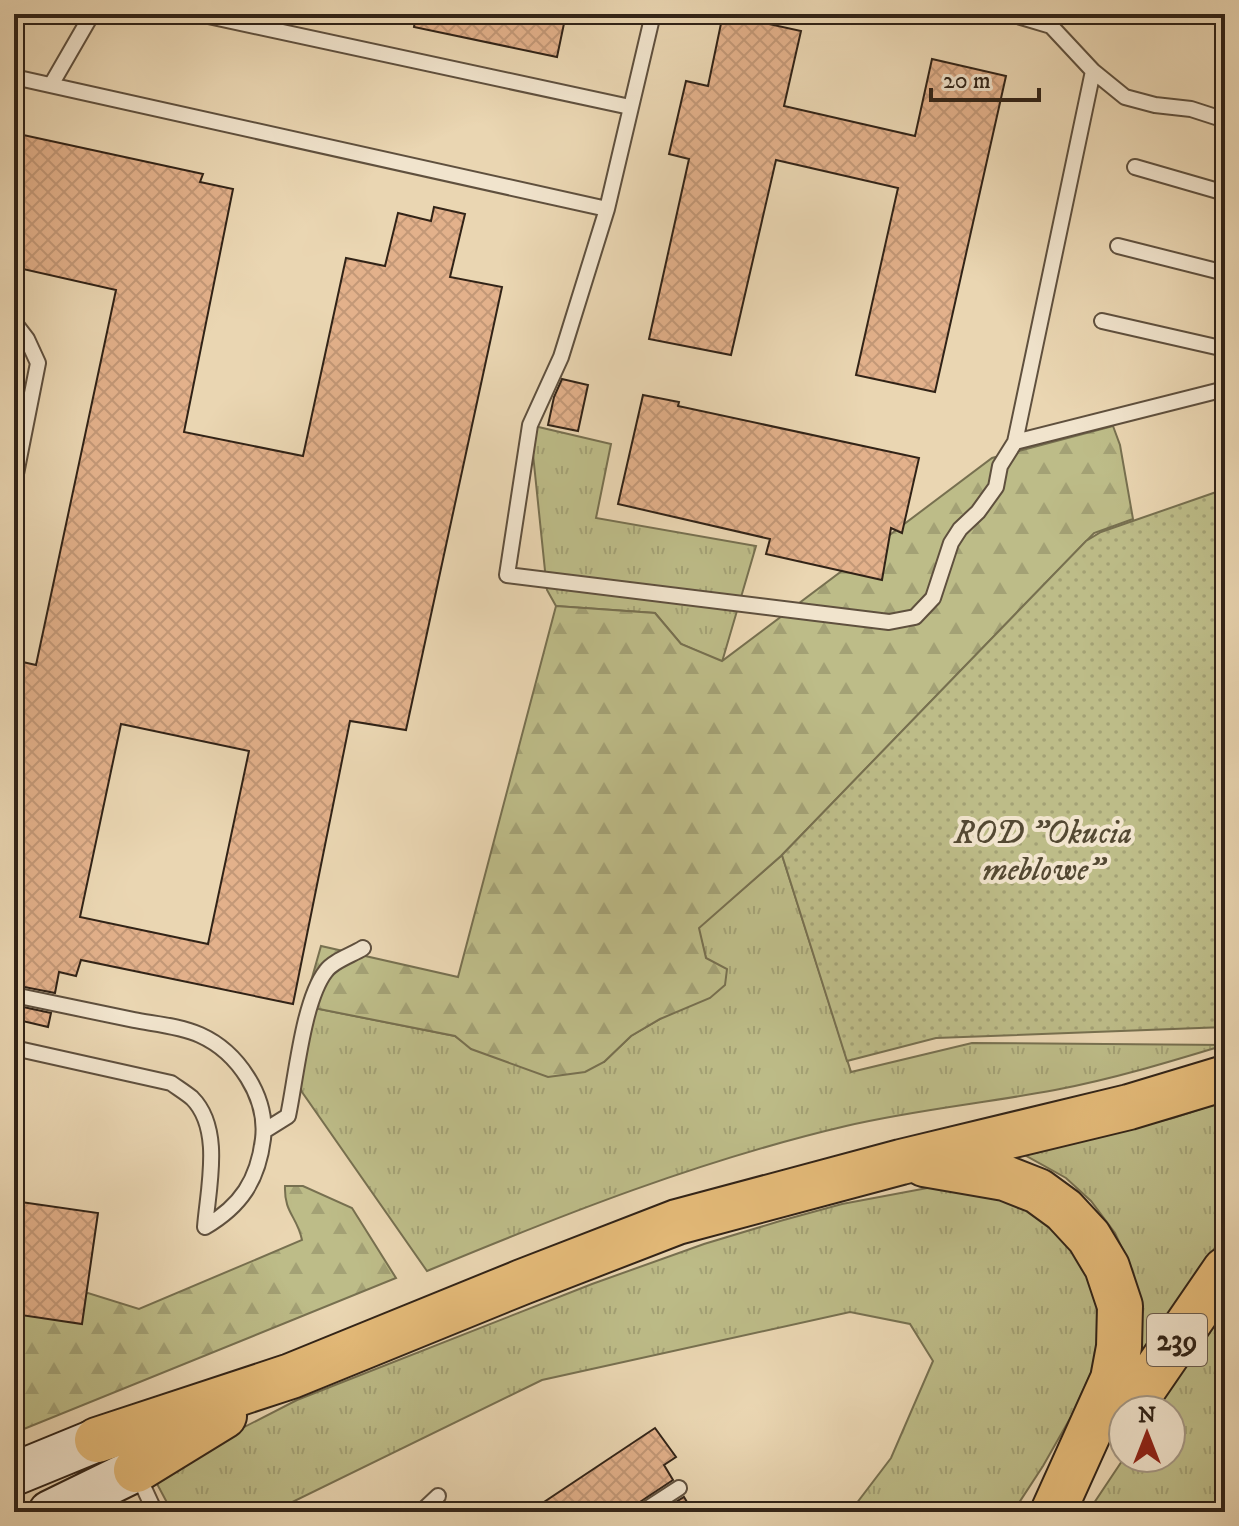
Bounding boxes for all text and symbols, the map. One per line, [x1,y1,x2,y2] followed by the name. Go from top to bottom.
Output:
[931,52,1039,102] scale bar
[943,66,991,96] text: 20 m
[953,814,1132,891] park label: ROD "Okucia meblowe"
[1147,1314,1207,1366] road number: 239
[1107,1394,1187,1474] north arrow
[1138,1402,1156,1429] text: N

